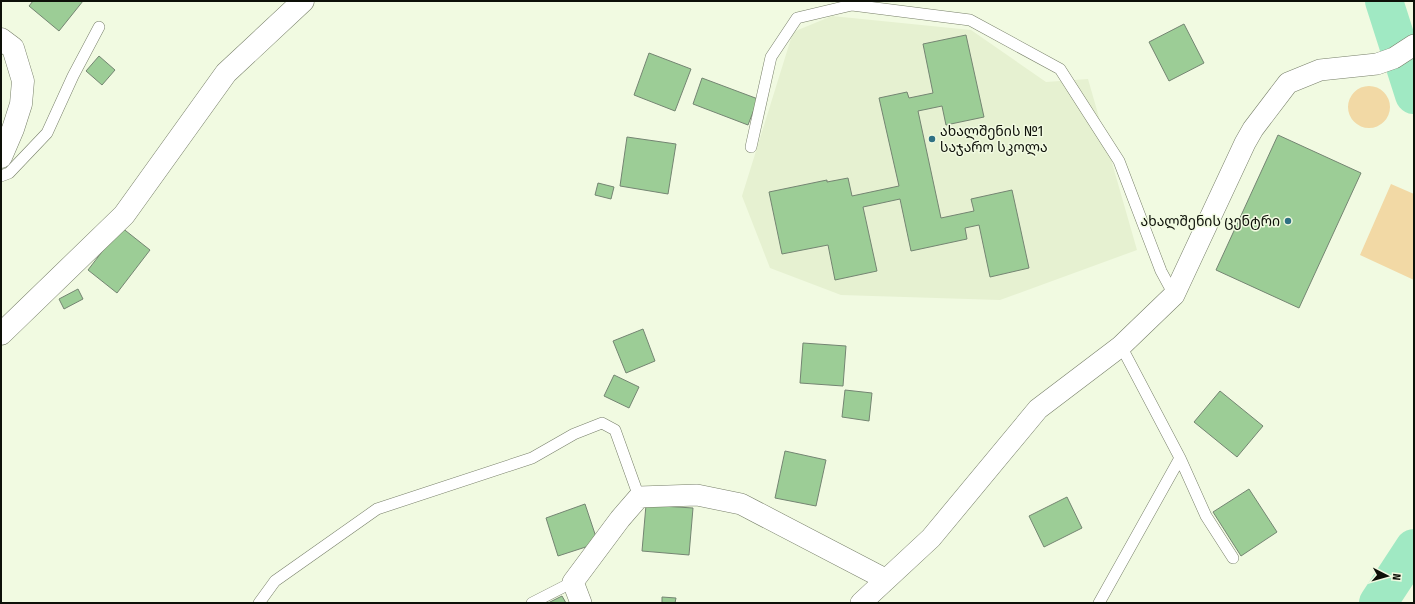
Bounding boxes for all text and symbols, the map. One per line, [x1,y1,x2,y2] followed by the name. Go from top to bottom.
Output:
[940,123,1048,156] place label: ახალშენის №1 საჯარო სკოლა
[927,134,937,144] marker: ახალშენის №1 საჯარო სკოლა
[1141,213,1280,230] place label: ახალშენის ცენტრი
[1283,216,1293,226] marker: ახალშენის ცენტრი
[1367,556,1407,596] north arrow
[1390,573,1403,581] text: N

